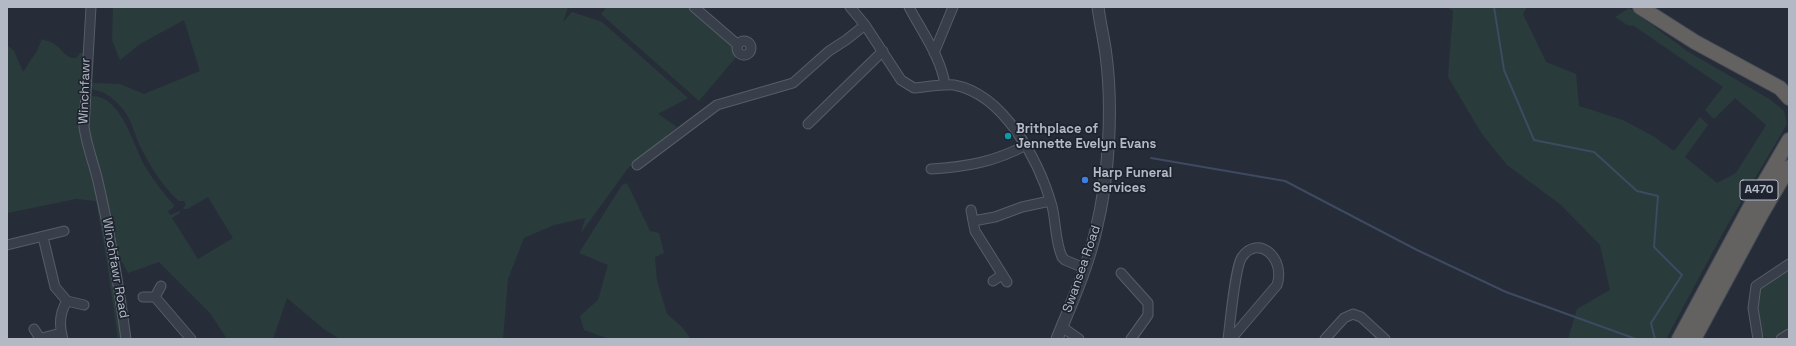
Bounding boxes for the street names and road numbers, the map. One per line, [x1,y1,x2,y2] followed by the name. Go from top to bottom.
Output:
[76,58,94,124] street label: Winchfawr
[1740,180,1778,200] road number: A470
[98,217,132,319] street label: Winchfawr Road
[1060,223,1104,315] street label: Swansea Road

